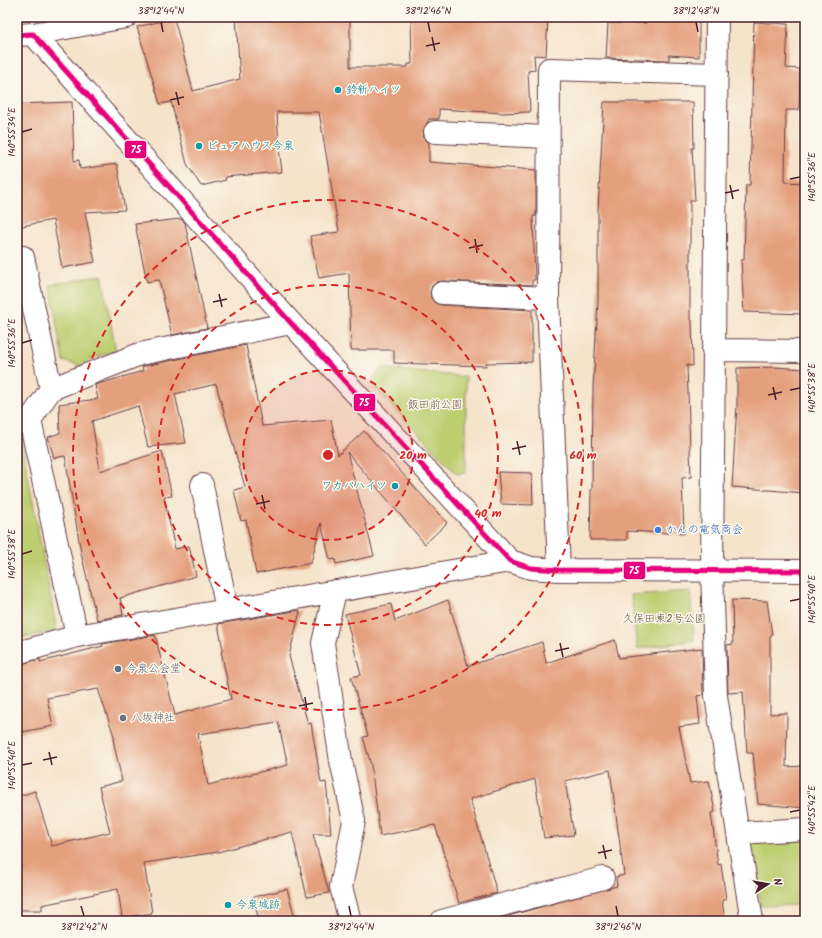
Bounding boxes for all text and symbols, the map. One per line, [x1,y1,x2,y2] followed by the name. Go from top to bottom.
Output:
[138,3,185,19] text: 38°12'44"N
[405,3,452,19] text: 38°12'46"N
[672,3,720,19] text: 38°12'48"N
[346,81,401,99] place label: 鈴新ハイツ
[333,85,343,95] marker: 鈴新ハイツ
[4,106,20,157] text: 140°55'34"E
[207,137,294,155] place label: ピュアハウス今泉
[124,140,147,159] line badge: 75
[131,141,143,159] text: 75
[194,141,204,151] marker: ピュアハウス今泉
[804,151,820,202] text: 140°55'36"E
[4,317,20,368] text: 140°55'36"E
[804,362,820,413] text: 140°55'38"E
[353,393,376,412] line badge: 75
[359,394,371,412] text: 75
[408,396,463,414] park label: 飯田前公園
[399,446,427,465] text: 20 m
[569,446,597,465] text: 60 m
[321,448,335,462] centre of rings
[321,477,387,495] place label: ワカバハイツ
[390,481,400,491] marker: ワカバハイツ
[474,504,502,523] text: 40 m
[666,521,743,539] place label: かんの電気商会
[653,525,663,535] marker: かんの電気商会
[4,528,20,579] text: 140°55'38"E
[623,561,646,580] line badge: 75
[629,562,641,580] text: 75
[804,573,820,623] text: 140°55'40"E
[622,610,706,628] park label: 久保田東2号公園
[126,660,181,678] place label: 今泉公会堂
[113,664,123,674] marker: 今泉公会堂
[131,709,175,727] place label: 八坂神社
[118,713,128,723] marker: 八坂神社
[4,739,20,789] text: 140°55'40"E
[804,784,820,835] text: 140°55'42"E
[748,864,788,904] north arrow
[767,877,786,887] text: N
[236,896,280,914] place label: 今泉城跡
[223,900,233,910] marker: 今泉城跡
[61,919,108,935] text: 38°12'42"N
[328,919,375,935] text: 38°12'44"N
[595,919,642,935] text: 38°12'46"N

